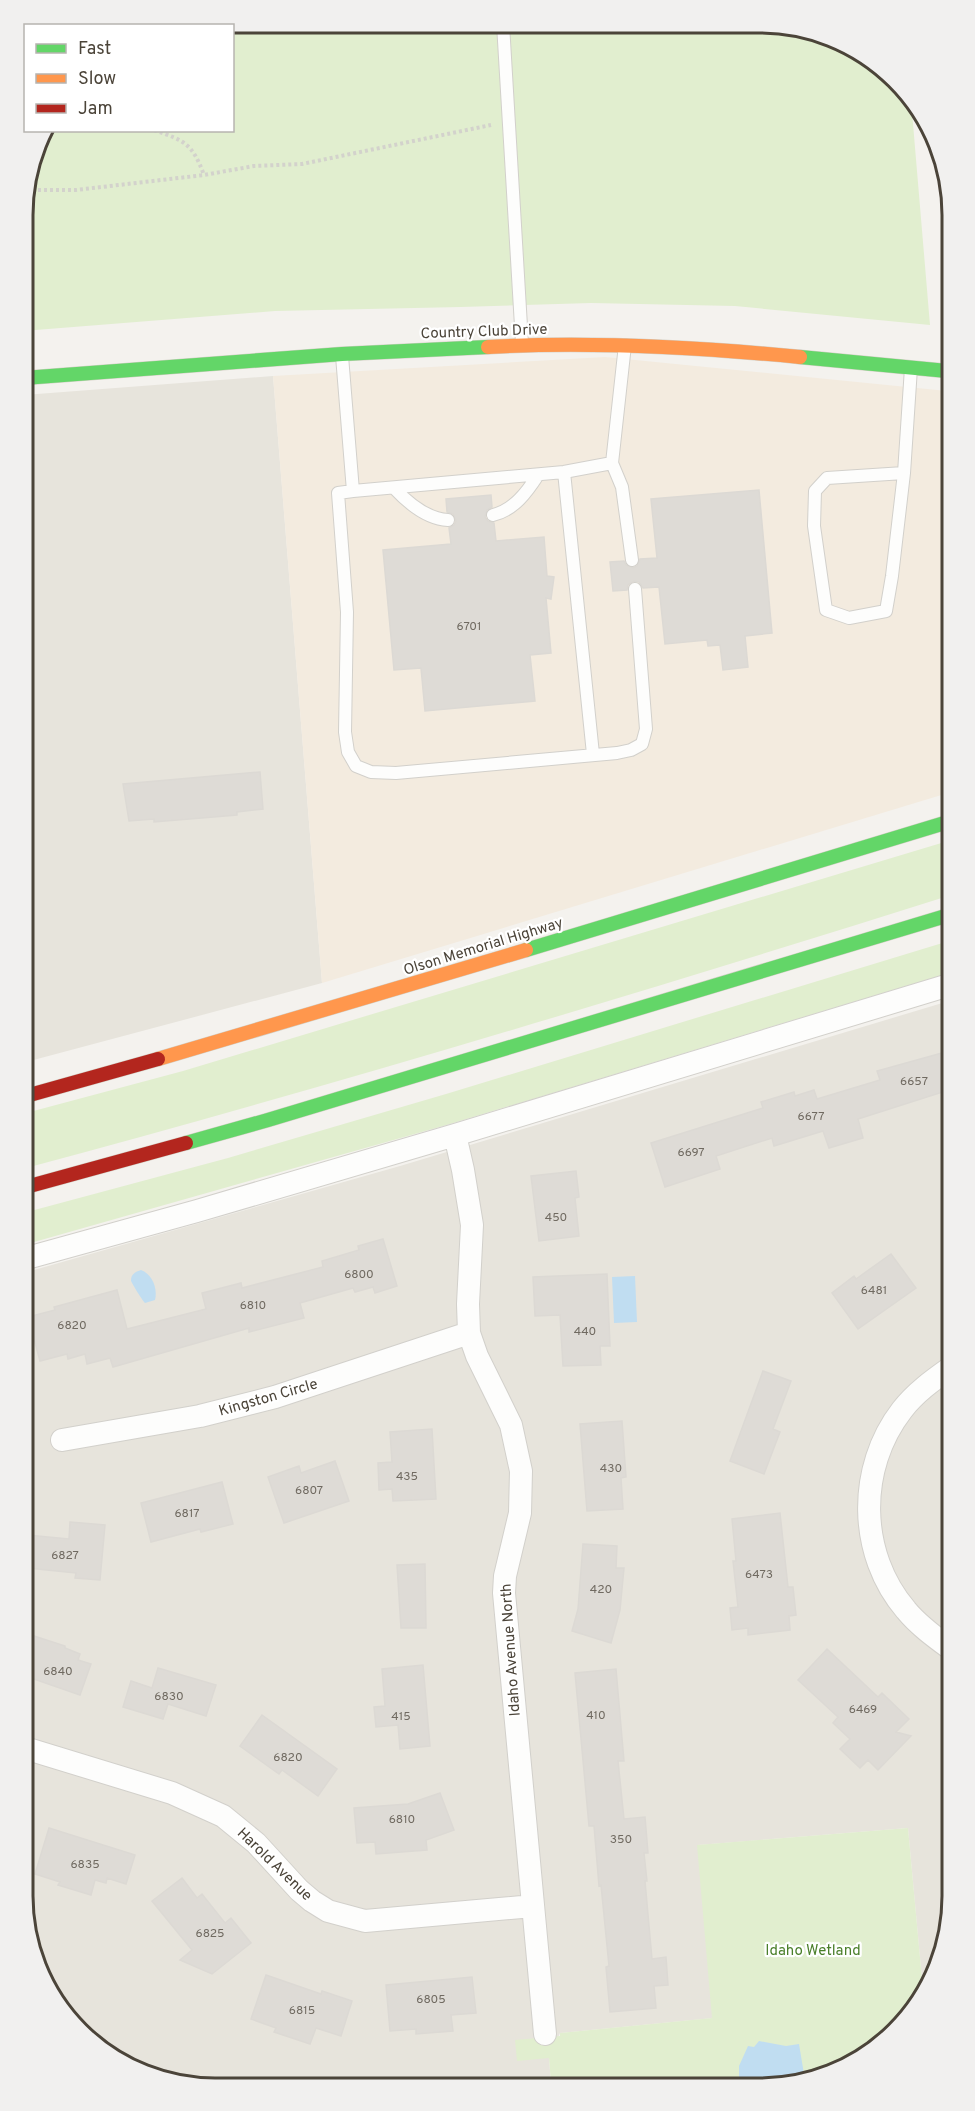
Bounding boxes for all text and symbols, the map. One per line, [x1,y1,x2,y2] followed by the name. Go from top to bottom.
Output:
[24,24,234,132] legend
[78,38,111,61] text: Fast
[78,68,116,91] text: Slow
[78,98,113,121] text: Jam
[420,321,548,344] street label: Country Club Drive
[456,619,482,635] house number: 6701
[401,914,566,981] street label: Olson Memorial Highway
[900,1074,928,1090] house number: 6657
[797,1109,825,1125] house number: 6677
[678,1145,704,1161] house number: 6697
[545,1210,567,1226] house number: 450
[344,1267,374,1283] house number: 6800
[861,1283,887,1299] house number: 6481
[240,1298,266,1314] house number: 6810
[57,1318,87,1334] house number: 6820
[574,1324,596,1340] house number: 440
[217,1375,320,1422] street label: Kingston Circle
[600,1461,622,1477] house number: 430
[396,1469,418,1485] house number: 435
[295,1483,323,1499] house number: 6807
[174,1506,200,1522] house number: 6817
[51,1548,79,1564] house number: 6827
[745,1567,773,1583] house number: 6473
[590,1582,612,1598] house number: 420
[497,1583,526,1717] street label: Idaho Avenue North
[43,1664,73,1680] house number: 6840
[154,1689,184,1705] house number: 6830
[849,1702,877,1718] house number: 6469
[586,1708,606,1724] house number: 410
[391,1709,411,1725] house number: 415
[273,1750,303,1766] house number: 6820
[389,1812,415,1828] house number: 6810
[232,1824,316,1906] street label: Harold Avenue
[610,1832,632,1848] house number: 350
[70,1857,100,1873] house number: 6835
[195,1926,225,1942] house number: 6825
[765,1942,861,1961] park label: Idaho Wetland
[416,1992,446,2008] house number: 6805
[289,2003,315,2019] house number: 6815

